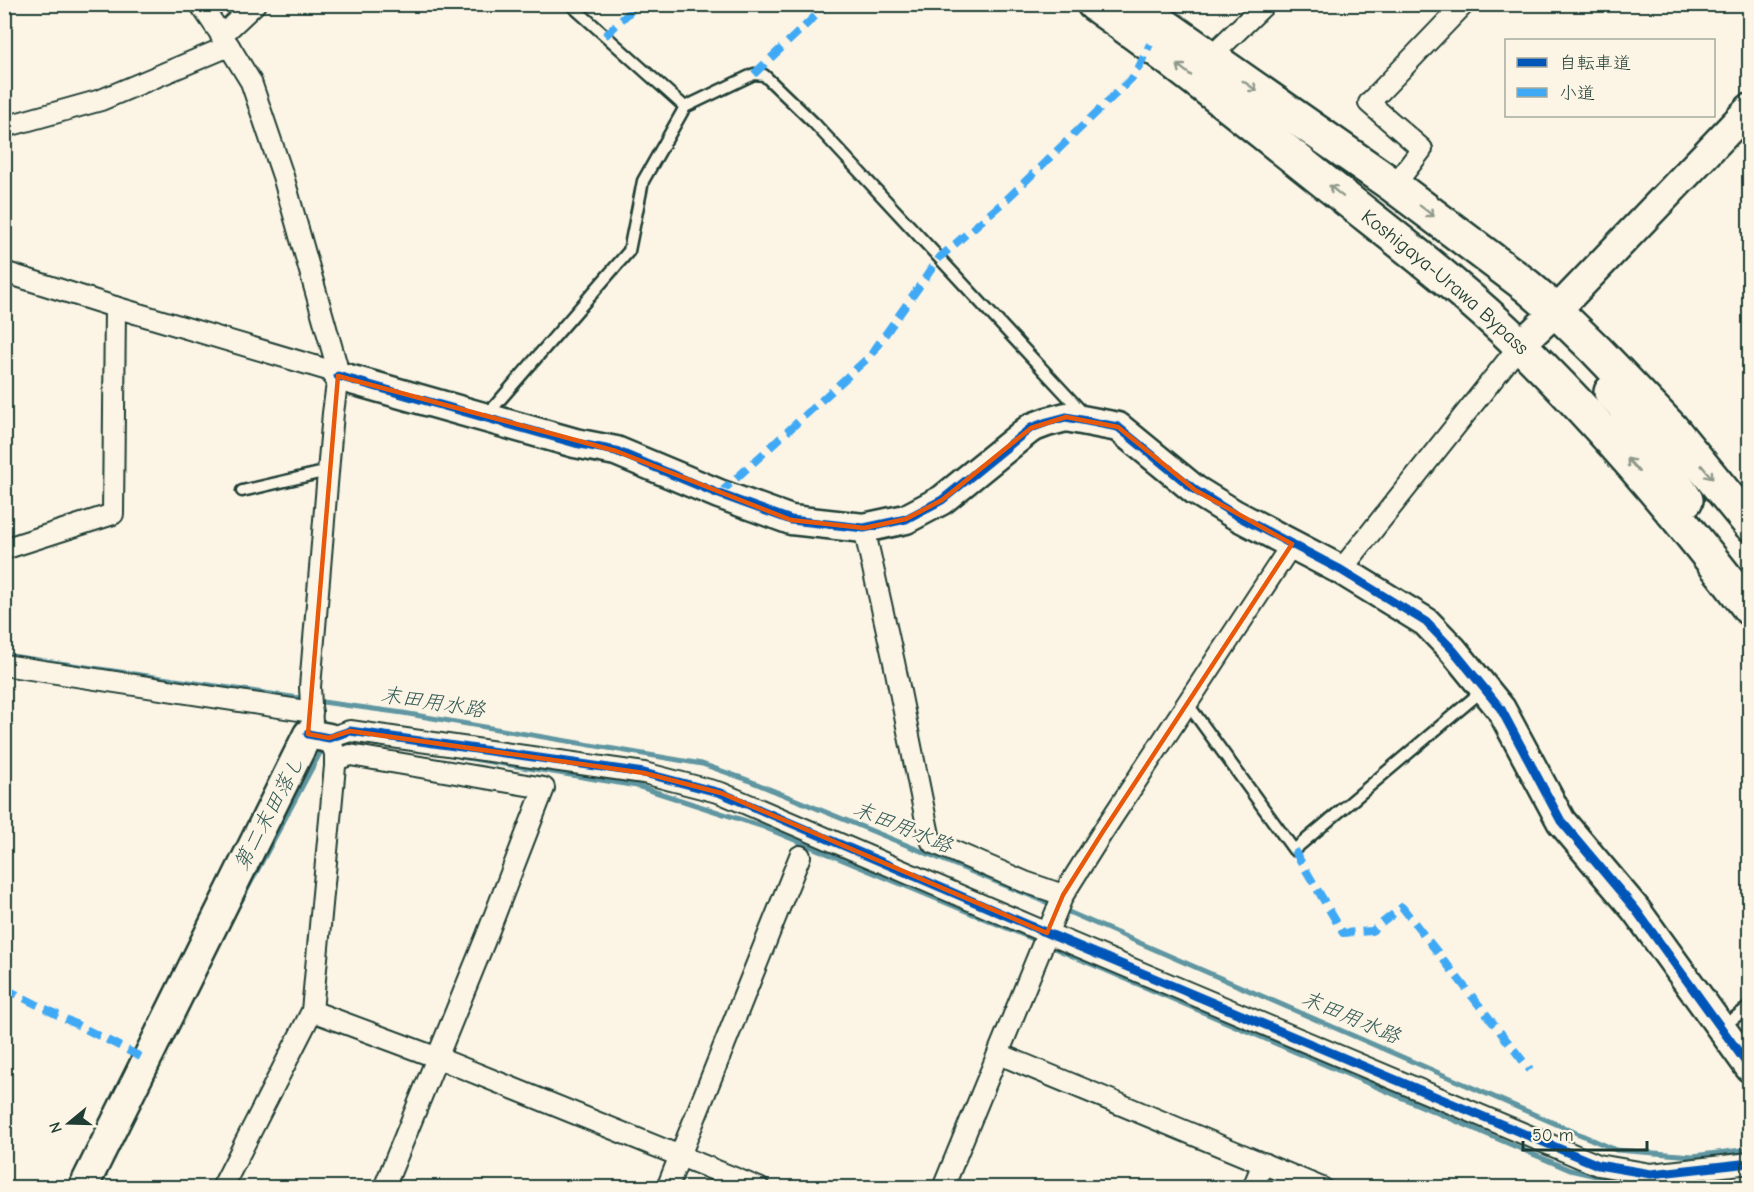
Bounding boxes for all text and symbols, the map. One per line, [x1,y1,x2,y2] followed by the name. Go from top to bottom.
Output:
[1505,39,1715,117] legend
[1559,53,1631,74] text: 自転車道
[1176,64,1192,77] one-way arrow
[1242,80,1258,92] one-way arrow
[1559,83,1595,104] text: 小道
[1329,185,1345,198] one-way arrow
[1357,204,1534,359] street label: Koshigaya-Urawa Bypass
[1418,205,1434,217] one-way arrow
[1626,458,1640,473] one-way arrow
[1700,463,1713,479] one-way arrow
[379,682,488,722] water label: 末田用水路
[229,752,309,874] water label: 第二末田落し
[850,796,957,858] water label: 末田用水路
[1298,985,1405,1049] water label: 末田用水路
[39,1093,99,1153] north arrow
[1523,1114,1648,1152] scale bar
[46,1120,66,1135] text: N
[1532,1125,1574,1146] text: 50 m

